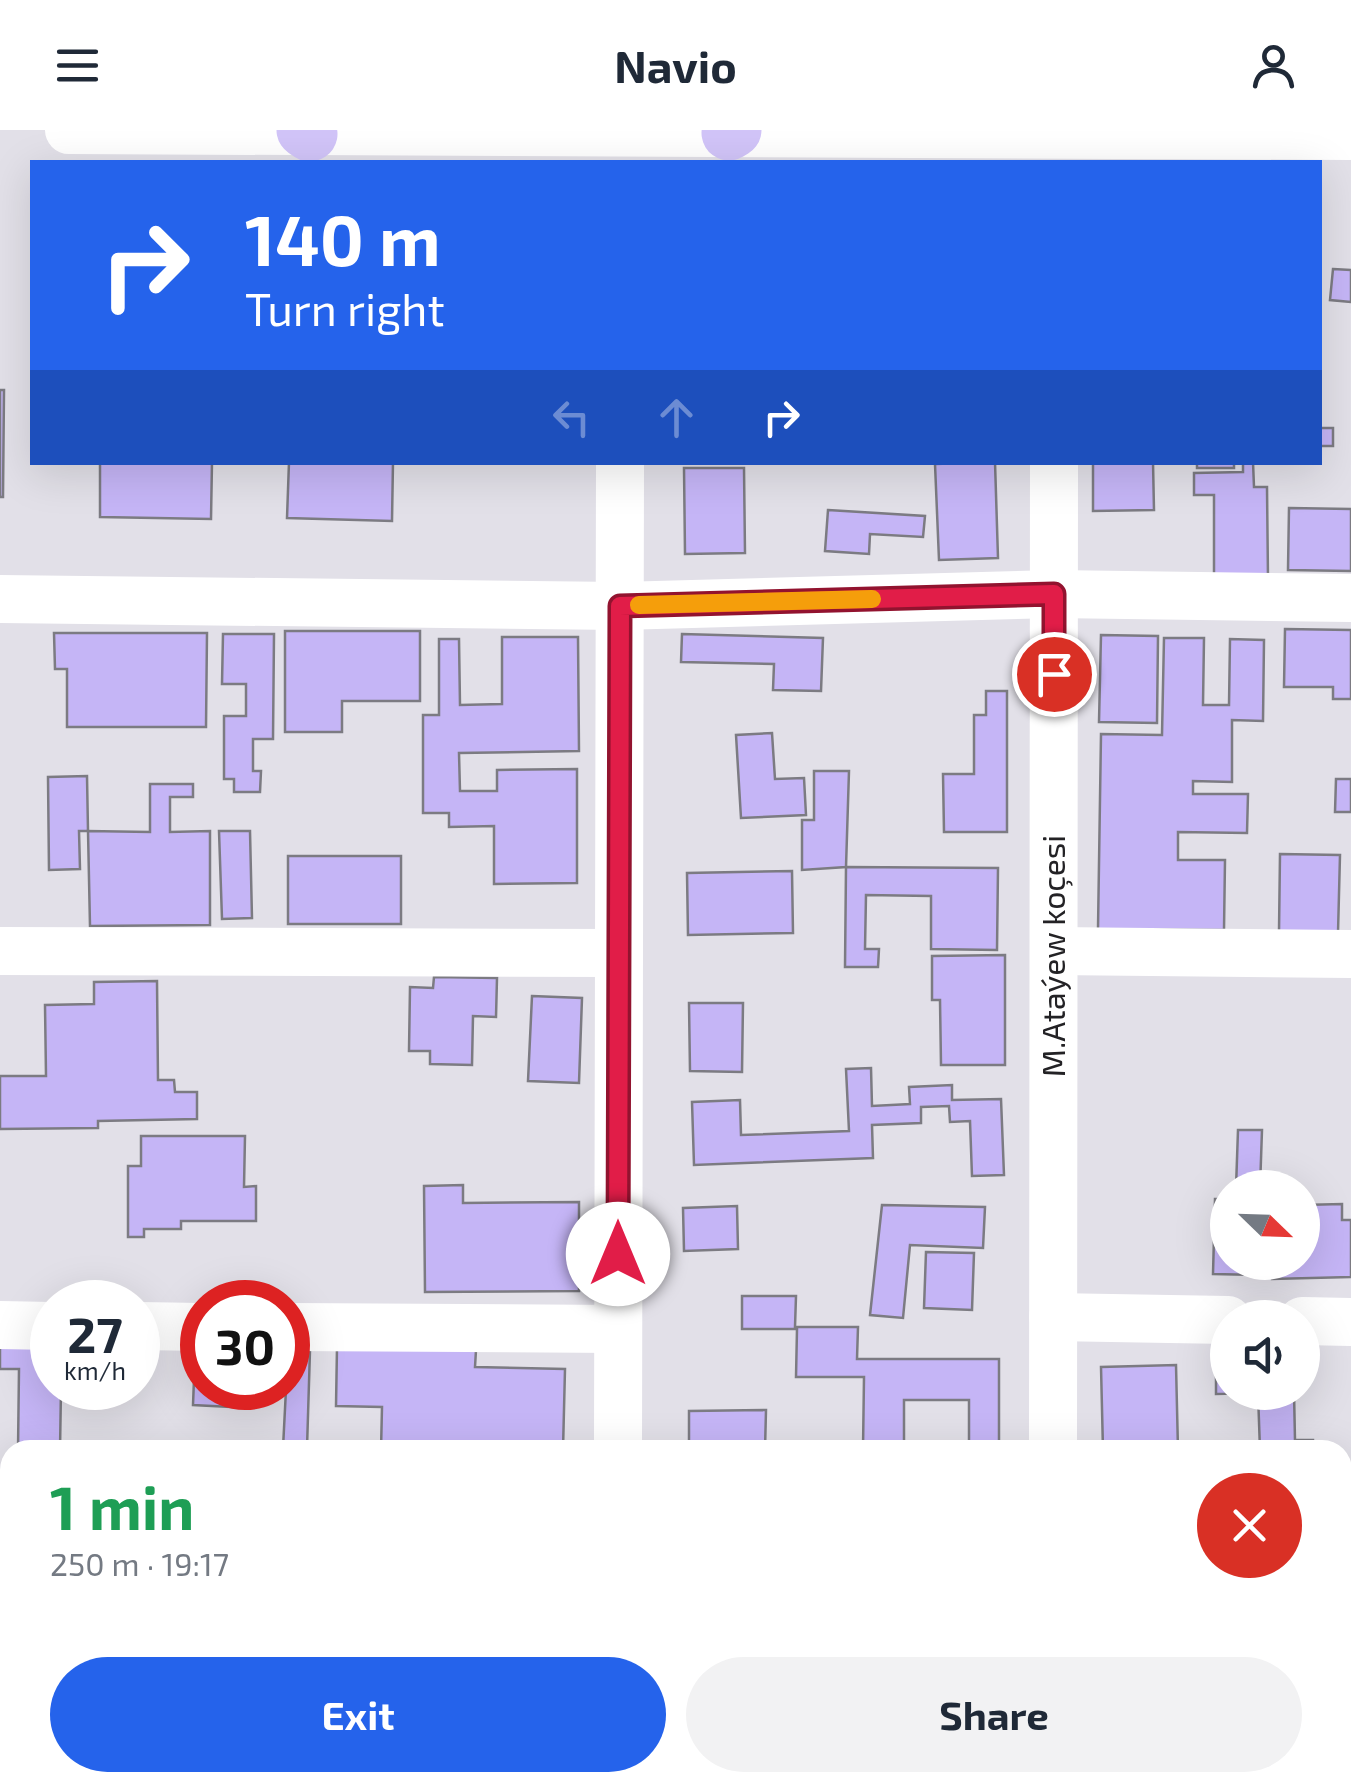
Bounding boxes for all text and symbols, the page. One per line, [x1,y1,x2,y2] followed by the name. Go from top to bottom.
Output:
[50,38,105,93] icon: menu
[614,38,737,92] text: Navio
[1246,38,1301,93] icon: person
[245,196,441,280] text: 140 m
[80,200,210,330] icon: right
[245,281,445,335] text: Turn right
[544,390,599,445] icon: left
[649,390,704,445] icon: ahead
[754,390,809,445] icon: right
[1012,632,1097,717] pin
[1027,647,1082,702] icon: arrive
[1033,835,1073,1077] street label: M.Ataýew koçesi
[1210,1170,1320,1280] north arrow
[1210,1170,1320,1410] map controls
[566,1202,670,1306] position arrow
[180,1280,310,1410] speed limit sign: 30
[1210,1300,1320,1410] button: sound
[67,1303,123,1363] text: 27
[64,1355,126,1385] text: km/h
[50,1470,194,1542] text: 1 min
[1197,1473,1302,1578] button: close
[50,1544,229,1582] text: 250 m · 19:17
[50,1657,666,1772] button: Exit
[686,1657,1302,1772] button: Share

